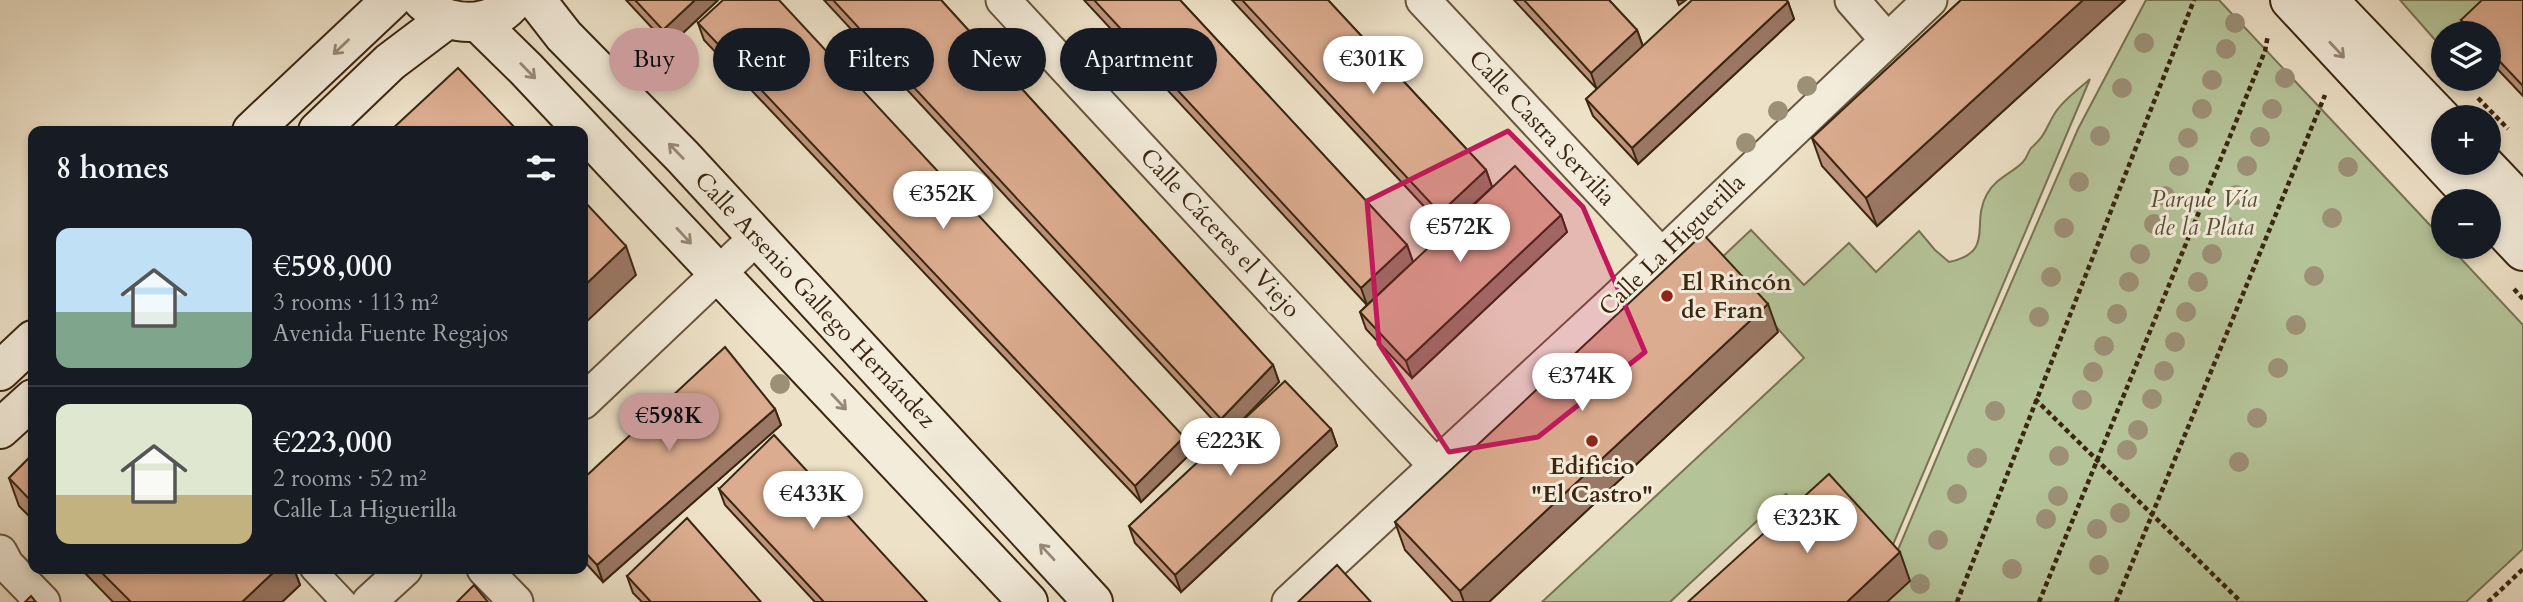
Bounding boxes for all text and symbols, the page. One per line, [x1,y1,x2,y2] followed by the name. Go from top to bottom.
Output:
[2431,21,2501,259] map controls
[2431,21,2501,91] button: layers
[609,28,699,91] chip: Buy
[713,28,810,91] chip: Rent
[824,28,934,91] chip: Filters
[948,28,1046,91] chip: New
[1060,28,1217,91] chip: Apartment
[1324,36,1422,96] pin: €301K
[333,38,350,55] one-way arrow
[2328,41,2345,58] one-way arrow
[1339,43,1407,74] text: €301K
[1461,43,1623,214] street label: Calle Castra Servilia
[519,62,536,79] one-way arrow
[2431,105,2501,175] button: +
[1132,141,1308,325] street label: Calle Cáceres el Viejo
[668,143,685,160] one-way arrow
[56,148,169,189] text: 8 homes
[522,149,560,187] icon: filters
[687,164,943,436] street label: Calle Arsenio Gallego Hernández
[1591,166,1753,324] street label: Calle La Higuerilla
[894,172,992,231] pin: €352K
[909,178,977,209] text: €352K
[2150,183,2258,244] park label: Parque Vía de la Plata
[2431,189,2501,259] button: −
[1411,204,1509,264] pin: €572K
[1426,211,1494,242] text: €572K
[675,227,692,244] one-way arrow
[273,246,392,287] text: €598,000
[112,256,196,340] icon: home
[1681,266,1792,327] place label: El Rincón de Fran
[273,287,438,318] text: 3 rooms · 113 m²
[1659,288,1675,304] marker: El Rincón de Fran
[273,318,508,349] text: Avenida Fuente Regajos
[1533,354,1631,413] pin: €374K
[1548,360,1616,391] text: €374K
[620,393,718,453] pin: €598K
[831,393,848,410] one-way arrow
[635,400,703,431] text: €598K
[1181,419,1279,478] pin: €223K
[273,422,392,463] text: €223,000
[1196,425,1264,456] text: €223K
[112,432,196,516] icon: home
[1584,433,1600,449] marker: Edificio "El Castro"
[1531,450,1653,511] place label: Edificio "El Castro"
[273,463,426,494] text: 2 rooms · 52 m²
[764,472,862,531] pin: €433K
[779,478,847,509] text: €433K
[273,494,457,525] text: Calle La Higuerilla
[1758,496,1856,555] pin: €323K
[1773,502,1841,533] text: €323K
[1039,543,1055,561] one-way arrow

